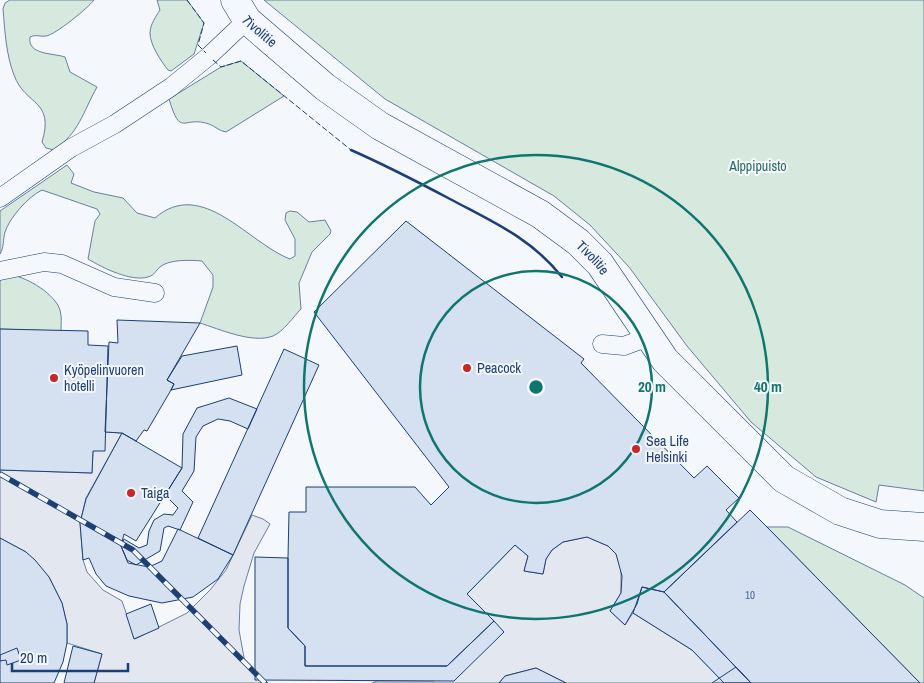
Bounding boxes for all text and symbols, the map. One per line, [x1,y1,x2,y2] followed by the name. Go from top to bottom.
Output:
[237,12,281,51] street label: Tivolitie
[728,157,787,175] park label: Alppipuisto
[573,237,614,278] street label: Tivolitie
[477,359,521,377] place label: Peacock
[64,361,144,395] place label: Kyöpelinvuoren hotelli
[461,362,473,374] marker: Peacock
[48,372,60,384] marker: Kyöpelinvuoren hotelli
[638,376,666,397] text: 20 m
[754,376,782,397] text: 40 m
[527,378,545,396] centre of rings
[646,432,689,466] place label: Sea Life Helsinki
[630,443,642,455] marker: Sea Life Helsinki
[141,484,170,502] place label: Taiga
[125,487,137,499] marker: Taiga
[745,588,755,602] house number: 10
[12,640,129,672] scale bar
[20,647,47,668] text: 20 m

